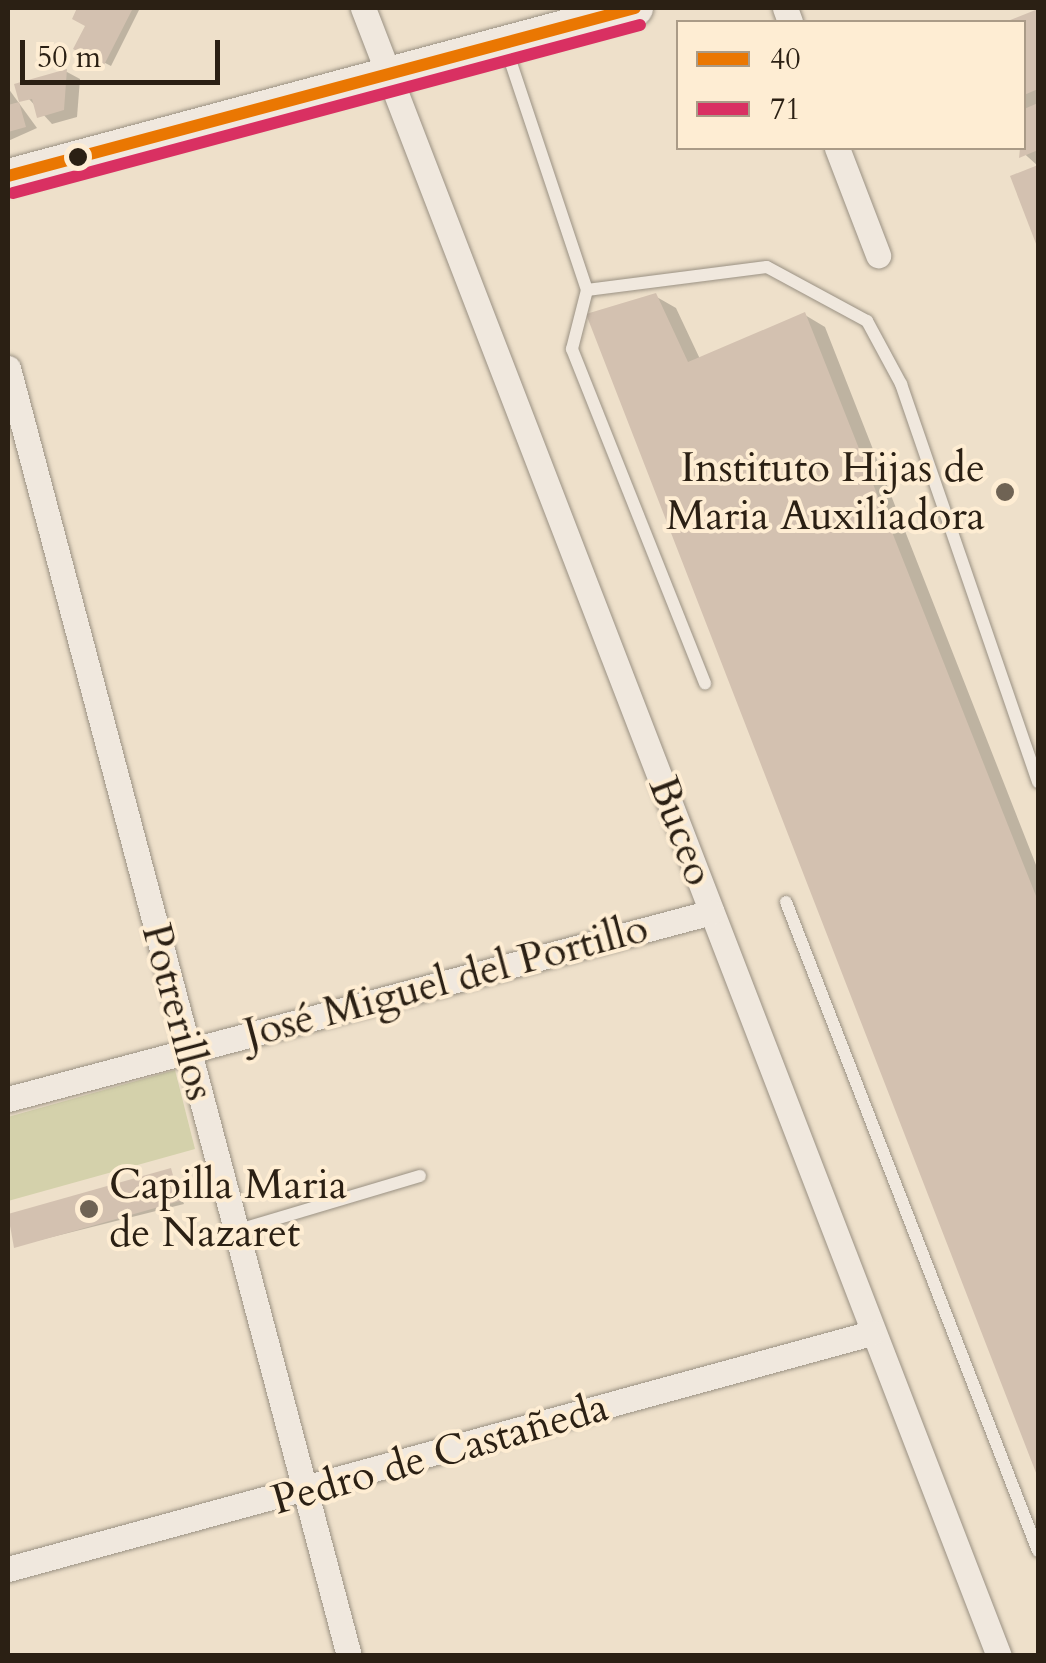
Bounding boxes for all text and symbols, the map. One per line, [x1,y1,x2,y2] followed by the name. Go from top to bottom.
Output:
[25,20,225,82] scale bar
[676,20,1026,150] legend
[37,37,101,78] text: 50 m
[770,39,801,80] text: 40
[770,89,801,130] text: 71
[68,147,88,167] unlabelled marker
[666,443,985,542] place label: Instituto Hijas de Maria Auxiliadora
[994,481,1016,503] marker: Instituto Hijas de Maria Auxiliadora
[637,769,725,893] street label: Buceo
[239,903,653,1059] street label: José Miguel del Portillo
[130,918,226,1106] street label: Potrerillos
[109,1160,347,1258] place label: Capilla Maria de Nazaret
[78,1198,100,1220] marker: Capilla Maria de Nazaret
[266,1382,614,1526] street label: Pedro de Castañeda

